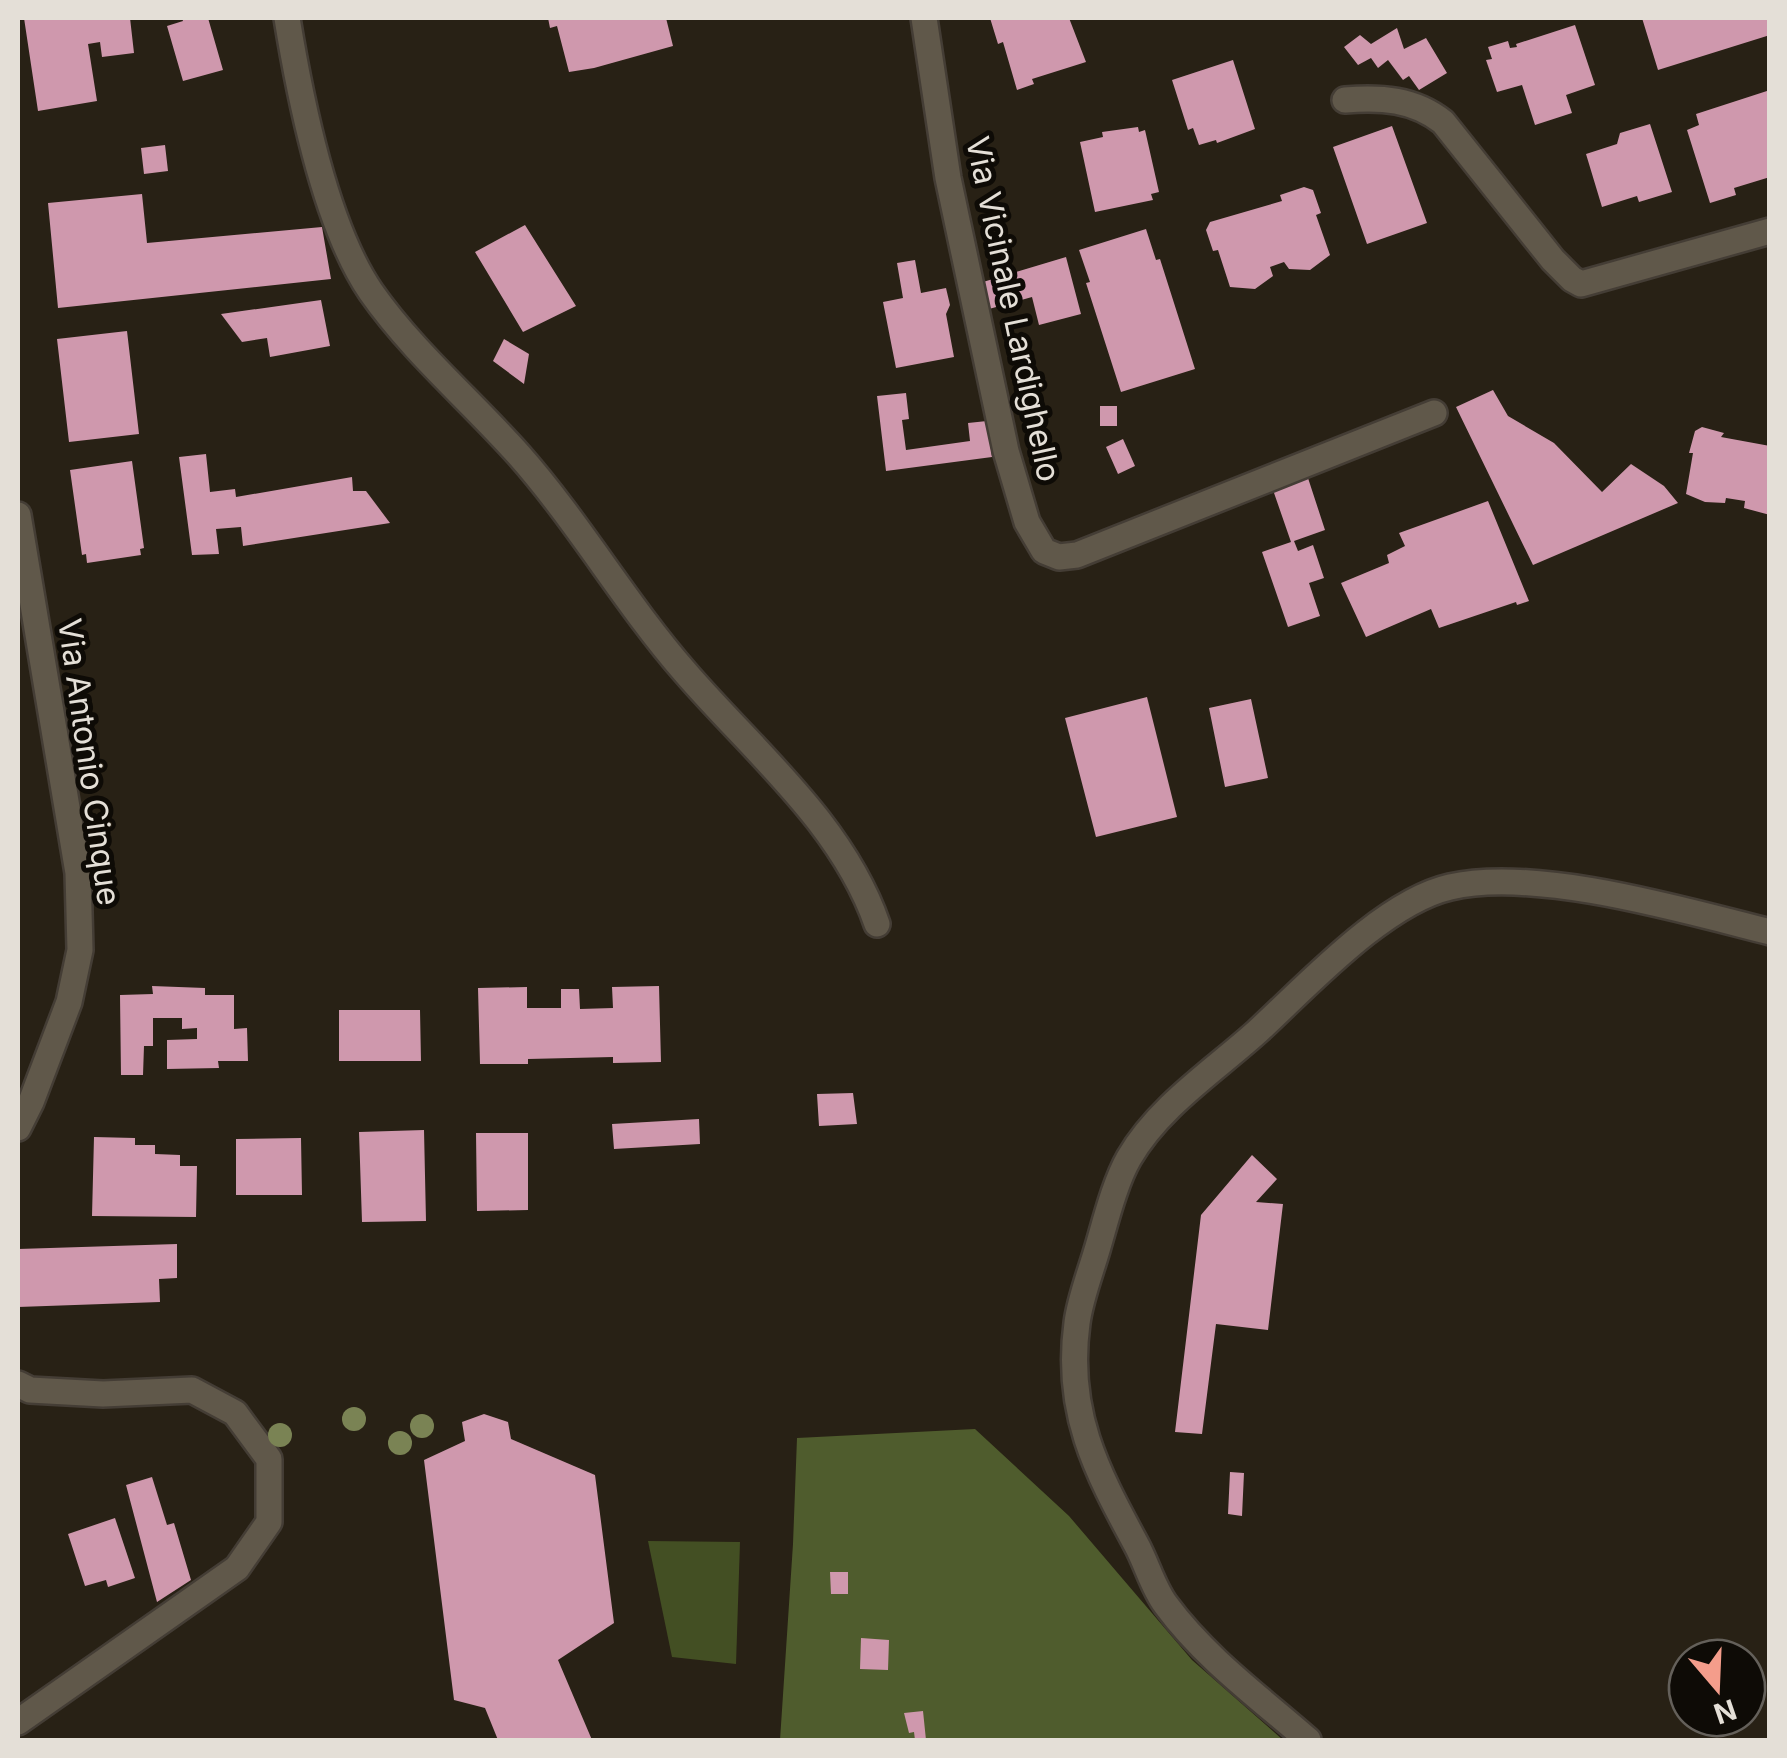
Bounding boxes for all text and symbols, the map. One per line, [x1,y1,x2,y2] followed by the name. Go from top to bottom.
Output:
[958,133,1069,485] street label: Via Vicinale Lardighello
[50,616,129,908] street label: Via Antonio Cinque
[1667,1638,1767,1738] north arrow
[1710,1692,1741,1731] text: N

